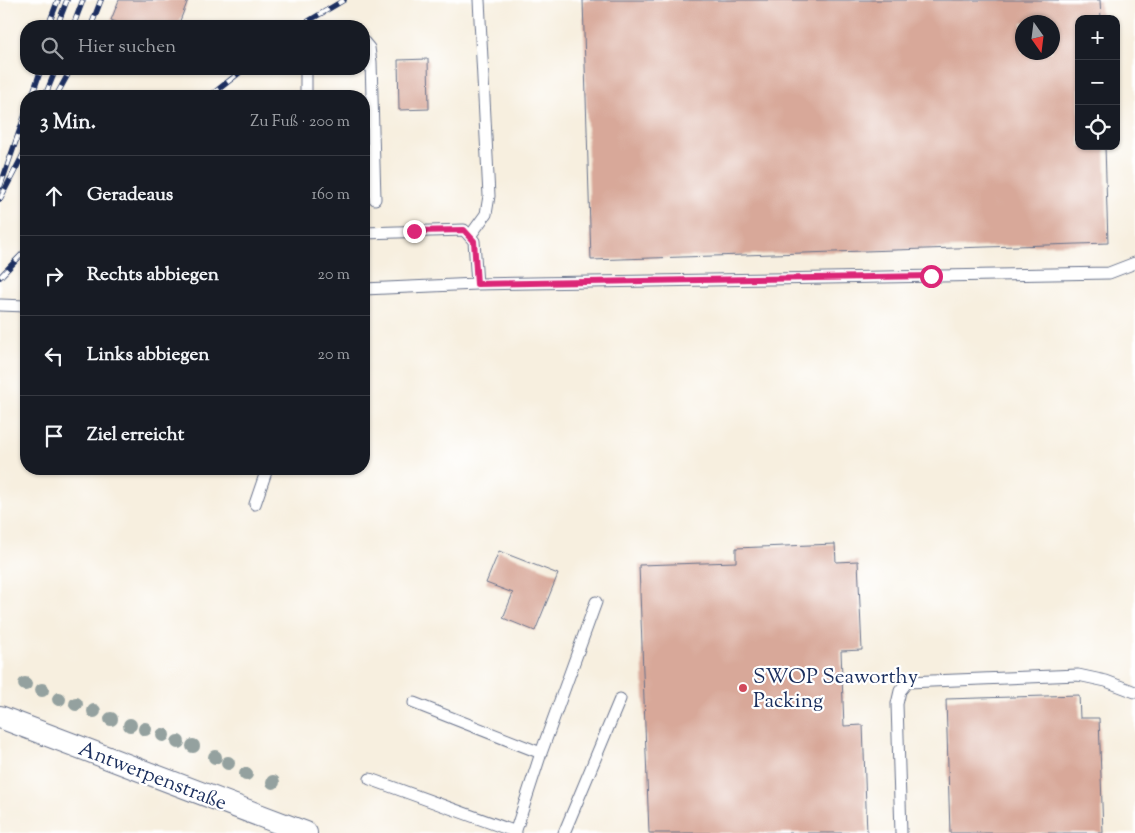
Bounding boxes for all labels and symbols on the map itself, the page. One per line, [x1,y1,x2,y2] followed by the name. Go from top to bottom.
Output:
[1015,15,1060,60] north arrow
[403,220,426,243] route end
[920,265,943,288] route start
[753,663,919,717] place label: SWOP Seaworthy Packing
[737,682,749,694] marker: SWOP Seaworthy Packing
[74,735,231,819] street label: Antwerpenstraße

